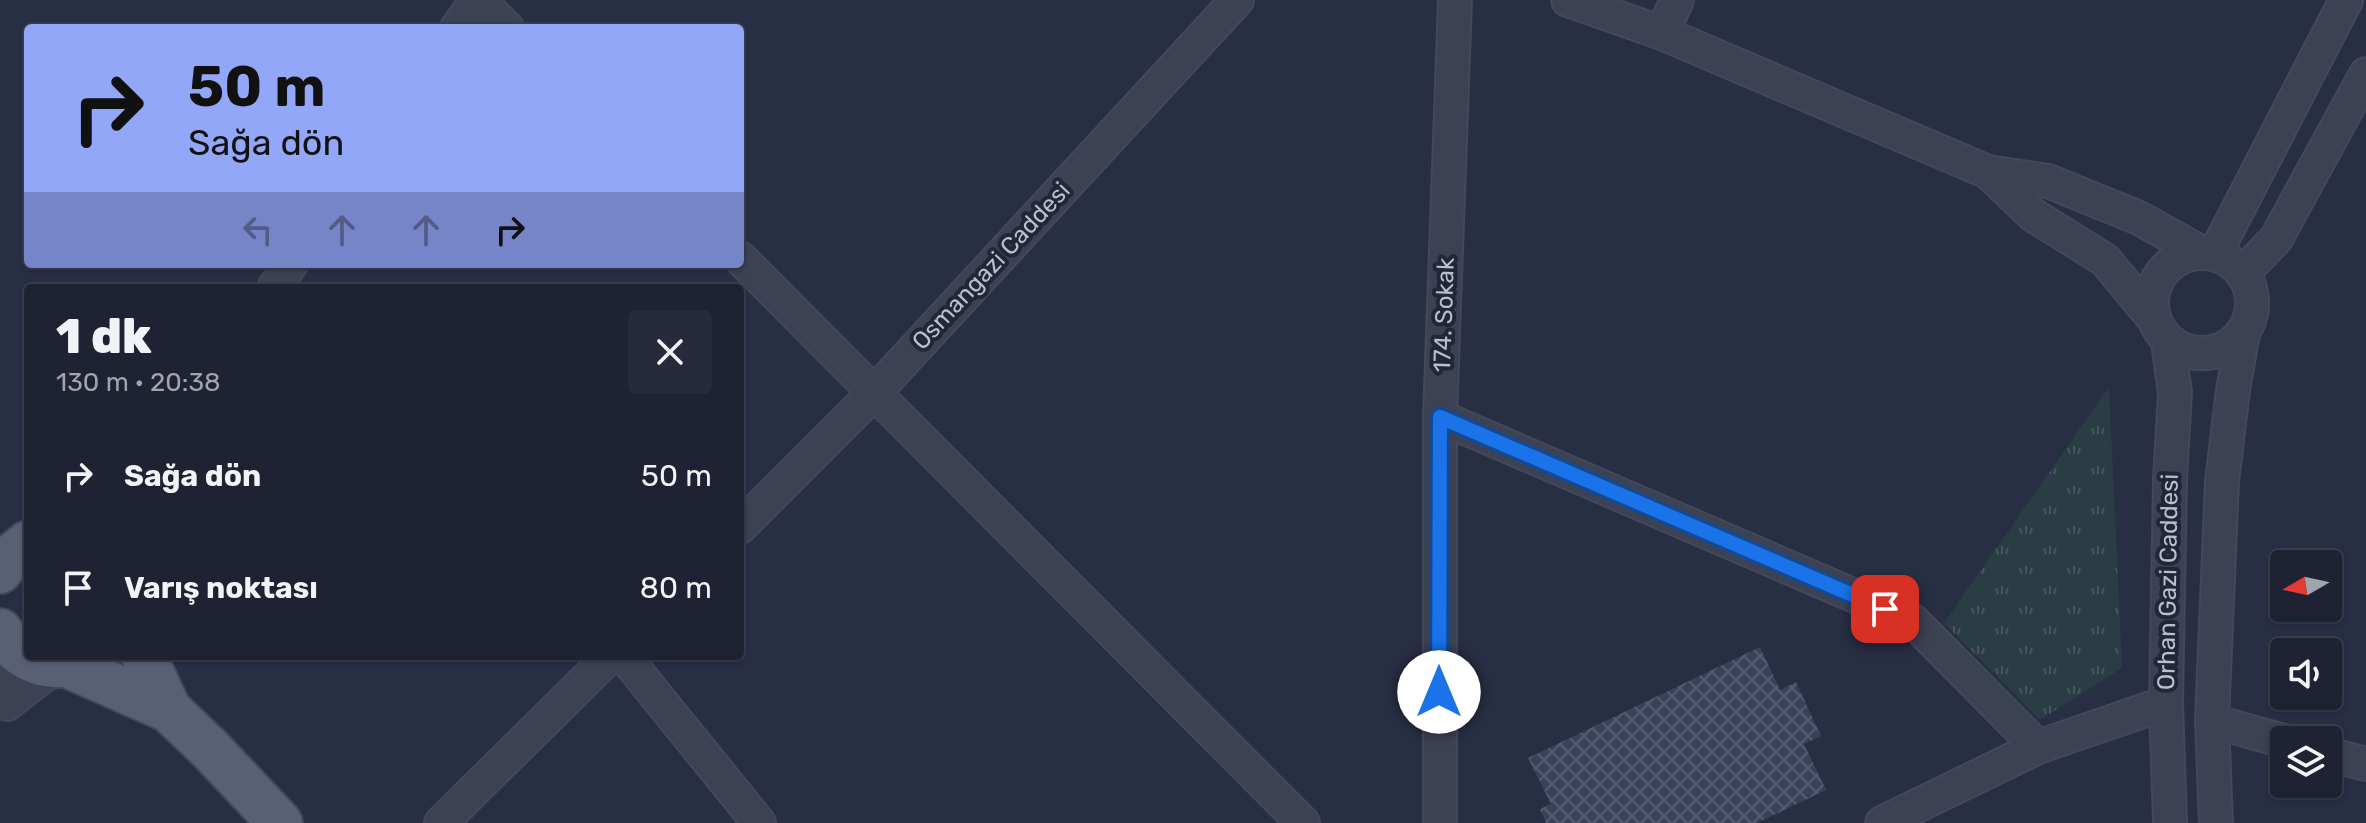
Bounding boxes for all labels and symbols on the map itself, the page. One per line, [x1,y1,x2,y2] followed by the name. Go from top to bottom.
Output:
[906,177,1076,355] street label: Osmangazi Caddesi
[1428,257,1460,373] street label: 174. Sokak
[2152,474,2184,690] street label: Orhan Gazi Caddesi
[2270,550,2342,622] north arrow
[1851,575,1919,643] pin
[1397,650,1481,734] position arrow

